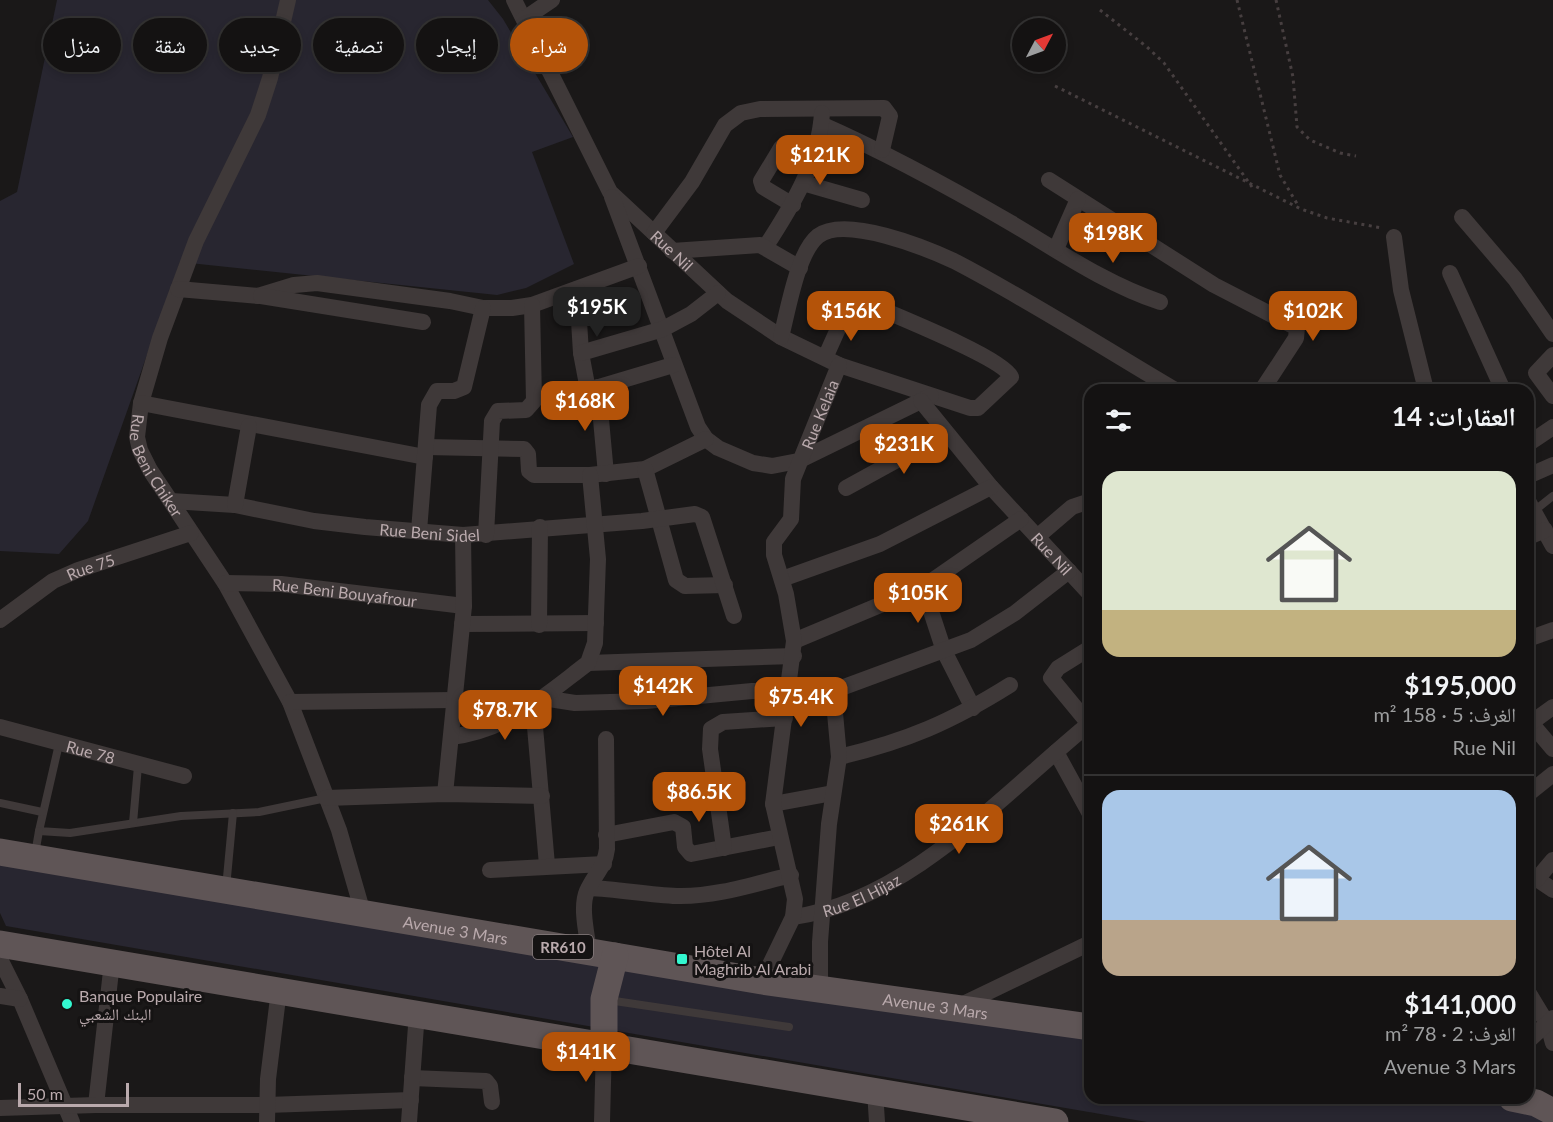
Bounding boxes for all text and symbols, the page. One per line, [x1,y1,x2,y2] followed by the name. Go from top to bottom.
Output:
[43,18,121,72] chip: منزل
[133,18,207,72] chip: شقة
[219,18,301,72] chip: جديد
[313,18,404,72] chip: تصفية
[416,18,498,72] chip: إيجار
[510,18,588,72] chip: شراء
[1012,18,1066,72] north arrow
[1012,18,1066,72] map controls
[778,135,862,186] pin: $121K
[790,142,850,166] text: $121K
[1071,213,1155,264] pin: $198K
[1083,220,1143,244] text: $198K
[647,226,698,274] street label: Rue Nil
[555,287,639,338] pin: $195K
[809,291,893,342] pin: $156K
[1271,291,1355,342] pin: $102K
[567,294,627,318] text: $195K
[821,298,881,322] text: $156K
[1283,298,1343,322] text: $102K
[797,377,842,452] street label: Rue Kelaia
[543,381,627,432] pin: $168K
[555,388,615,412] text: $168K
[1392,400,1516,432] text: العقارات: 14
[1102,404,1135,437] icon: filters
[127,413,188,520] street label: Rue Beni Chiker
[862,424,946,475] pin: $231K
[874,431,934,455] text: $231K
[1255,510,1363,618] icon: home
[379,519,480,545] street label: Rue Beni Sidel
[1028,528,1076,578] street label: Rue Nil
[63,549,117,584] street label: Rue 75
[876,573,960,624] pin: $105K
[272,574,418,610] street label: Rue Beni Bouyafrour
[888,580,948,604] text: $105K
[621,666,705,717] pin: $142K
[1404,669,1516,701] text: $195,000
[633,673,693,697] text: $142K
[752,677,850,728] pin: $75.4K
[769,684,833,708] text: $75.4K
[456,690,554,741] pin: $78.7K
[473,697,537,721] text: $78.7K
[1373,702,1516,726] text: الغرف: 5 · 158 m²
[1452,735,1516,759] text: Rue Nil
[64,736,117,767] street label: Rue 78
[650,772,748,823] pin: $86.5K
[667,779,731,803] text: $86.5K
[917,804,1001,855] pin: $261K
[929,811,989,835] text: $261K
[1255,829,1363,937] icon: home
[820,869,903,920] street label: Rue El Hijaz
[402,911,509,947] street label: Avenue 3 Mars
[533,935,593,959] road number: RR610
[694,941,811,978] place label: Hôtel Al Maghrib Al Arabi
[675,952,689,966] marker: Hôtel Al Maghrib Al Arabi
[79,986,202,1027] place label: Banque Populaire البنك الشعبي
[1404,988,1516,1020] text: $141,000
[882,989,989,1022] street label: Avenue 3 Mars
[60,997,74,1011] marker: Banque Populaire البنك الشعبي
[1385,1021,1516,1045] text: الغرف: 2 · 78 m²
[544,1032,628,1083] pin: $141K
[556,1039,616,1063] text: $141K
[1384,1054,1516,1078] text: Avenue 3 Mars
[18,1080,129,1108] scale bar
[27,1084,63,1103] text: 50 m

